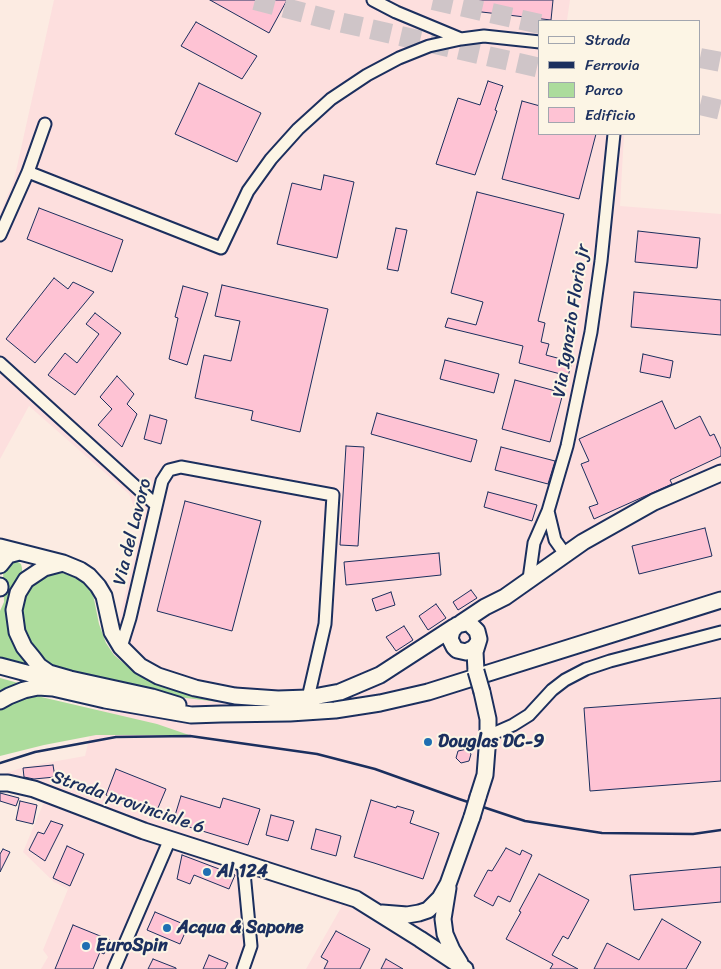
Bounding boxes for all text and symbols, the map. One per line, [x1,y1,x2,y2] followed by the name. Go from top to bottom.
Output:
[538,20,701,135] legend
[585,27,630,53] text: Strada
[585,52,639,78] text: Ferrovia
[585,77,623,103] text: Parco
[585,102,636,128] text: Edificio
[549,243,595,399] street label: Via Ignazio Florio jr
[109,476,157,588] street label: Via del Lavoro
[438,731,544,753] place label: Douglas DC-9
[422,736,434,748] marker: Douglas DC-9
[49,767,207,839] street label: Strada provinciale 6
[217,861,268,883] place label: Al 124
[201,866,213,878] marker: Al 124
[177,917,303,939] place label: Acqua & Sapone
[161,922,173,934] marker: Acqua & Sapone
[96,935,168,957] place label: EuroSpin
[80,940,92,952] marker: EuroSpin

